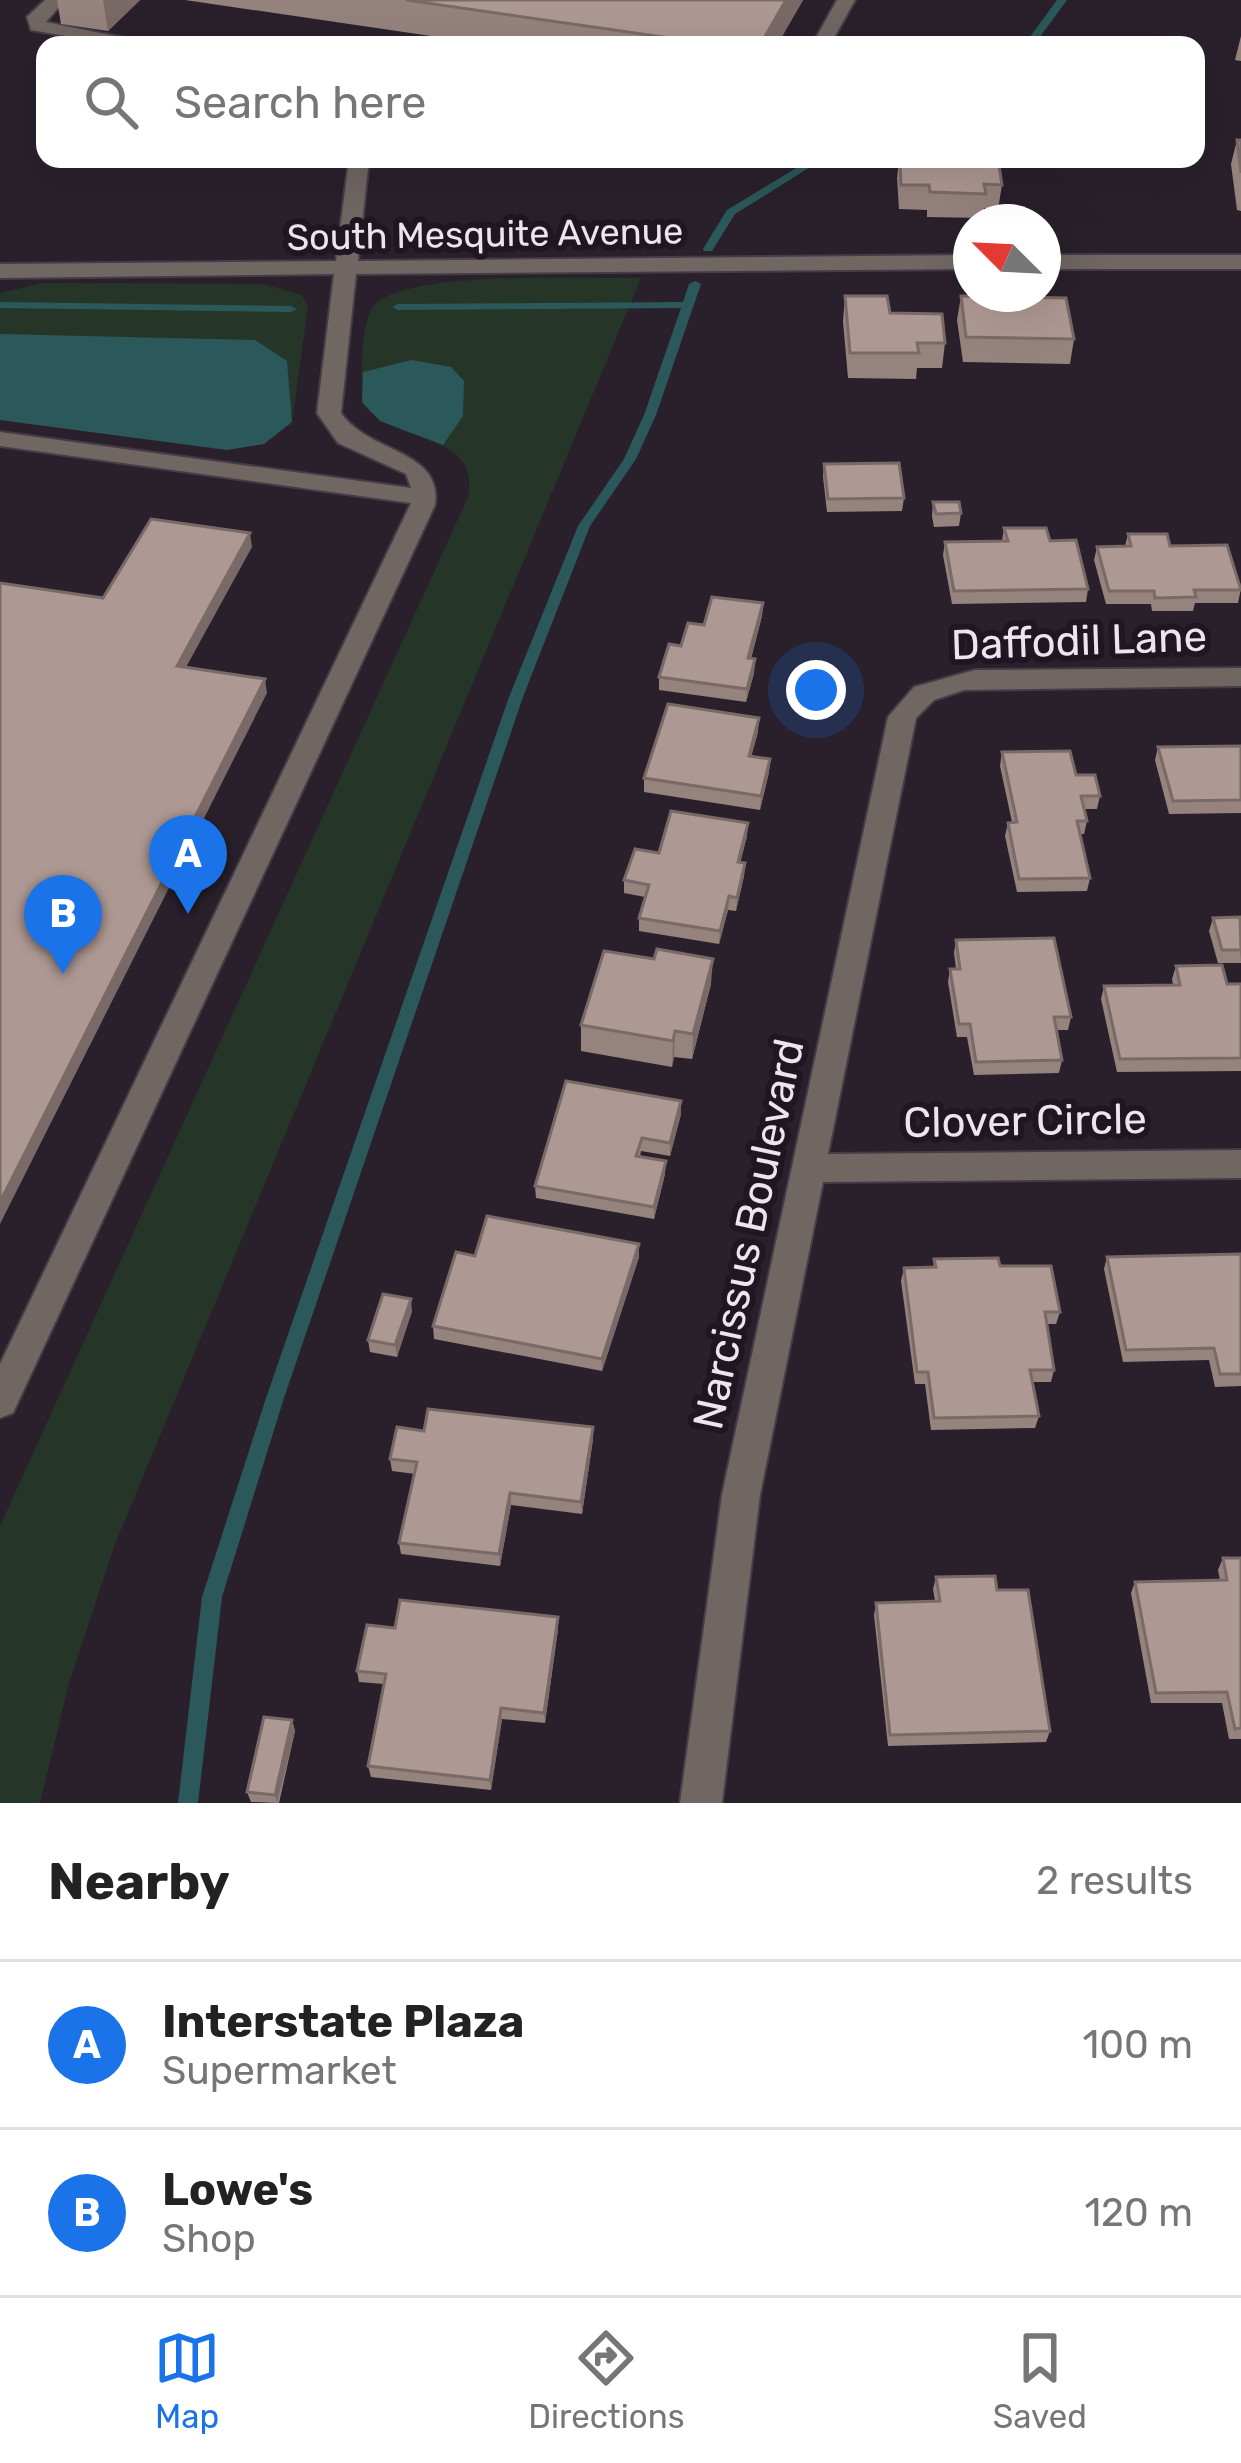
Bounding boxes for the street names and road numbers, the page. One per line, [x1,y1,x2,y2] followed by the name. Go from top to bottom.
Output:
[286,209,684,259] street label: South Mesquite Avenue
[950,612,1208,670] street label: Daffodil Lane
[683,1034,815,1434] street label: Narcissus Boulevard
[903,1094,1147,1148] street label: Clover Circle

